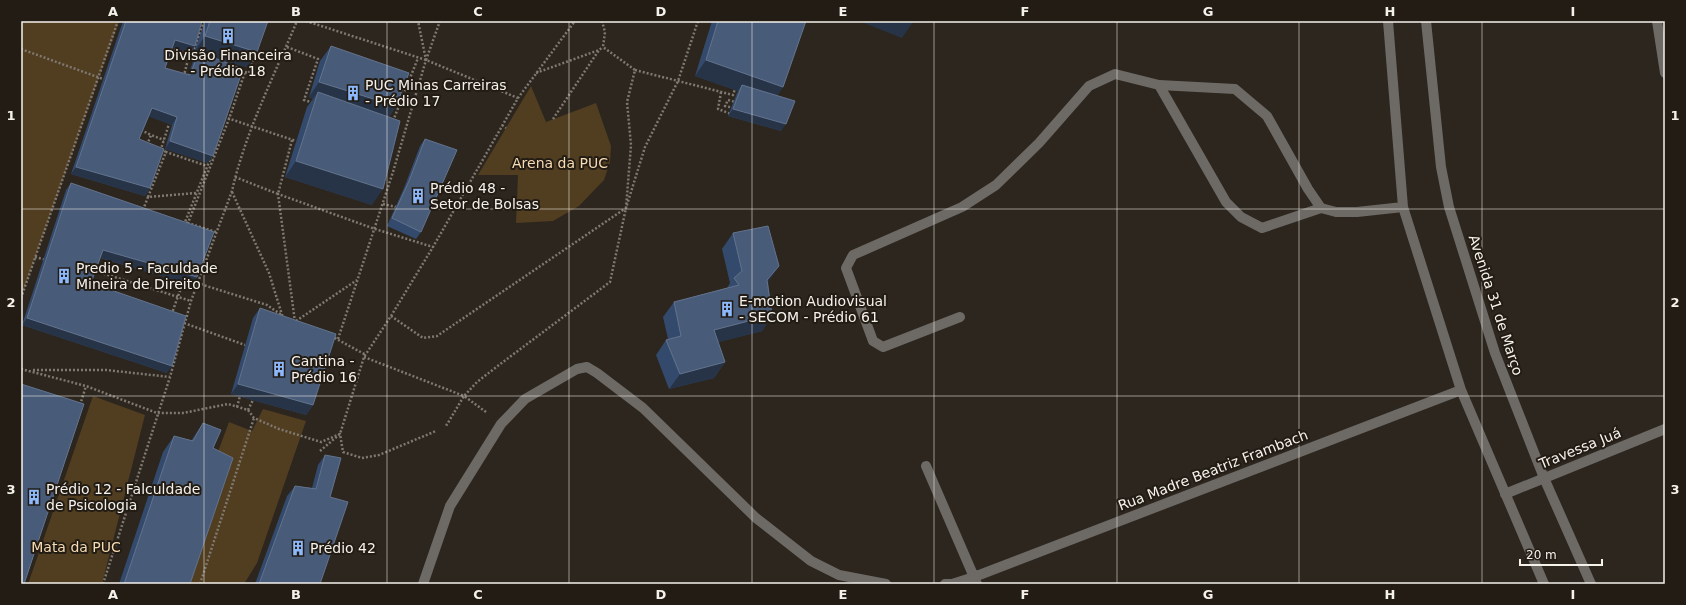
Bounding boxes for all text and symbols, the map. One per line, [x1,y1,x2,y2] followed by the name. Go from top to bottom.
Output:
[108,4,118,19] text: A
[291,4,301,19] text: B
[473,4,483,19] text: C
[656,4,667,19] text: D
[839,4,847,19] text: E
[1021,4,1029,19] text: F
[1203,4,1213,19] text: G
[1385,4,1395,19] text: H
[1571,4,1575,19] text: I
[219,27,237,45] building icon: Divisão Financeira - Prédio 18
[164,47,292,79] place label: Divisão Financeira - Prédio 18
[365,77,507,109] place label: PUC Minas Carreiras - Prédio 17
[344,84,362,102] building icon: PUC Minas Carreiras - Prédio 17
[6,108,16,123] text: 1
[1670,108,1680,123] text: 1
[512,155,608,171] park label: Arena da PUC
[430,180,539,212] place label: Prédio 48 - Setor de Bolsas
[409,187,427,205] building icon: Prédio 48 - Setor de Bolsas
[1466,233,1526,377] street label: Avenida 31 de Março
[76,260,218,292] place label: Predio 5 - Faculdade Mineira de Direito
[55,267,73,285] building icon: Predio 5 - Faculdade Mineira de Direito
[739,293,887,325] place label: E-motion Audiovisual - SECOM - Prédio 61
[6,295,16,310] text: 2
[1670,295,1680,310] text: 2
[718,300,736,318] building icon: E-motion Audiovisual - SECOM - Prédio 61
[291,353,357,385] place label: Cantina - Prédio 16
[270,360,288,378] building icon: Cantina - Prédio 16
[1536,424,1623,472] street label: Travessa Juá
[1116,426,1310,514] street label: Rua Madre Beatriz Frambach
[46,481,200,513] place label: Prédio 12 - Falculdade de Psicologia
[6,482,16,497] text: 3
[1670,482,1680,497] text: 3
[25,488,43,506] building icon: Prédio 12 - Falculdade de Psicologia
[31,539,121,555] park label: Mata da PUC
[289,539,307,557] building icon: Prédio 42
[310,540,376,556] place label: Prédio 42
[1520,541,1602,567] scale bar
[1526,548,1557,562] text: 20 m
[108,587,118,602] text: A
[291,587,301,602] text: B
[473,587,483,602] text: C
[656,587,667,602] text: D
[839,587,847,602] text: E
[1021,587,1029,602] text: F
[1203,587,1213,602] text: G
[1385,587,1395,602] text: H
[1571,587,1575,602] text: I

